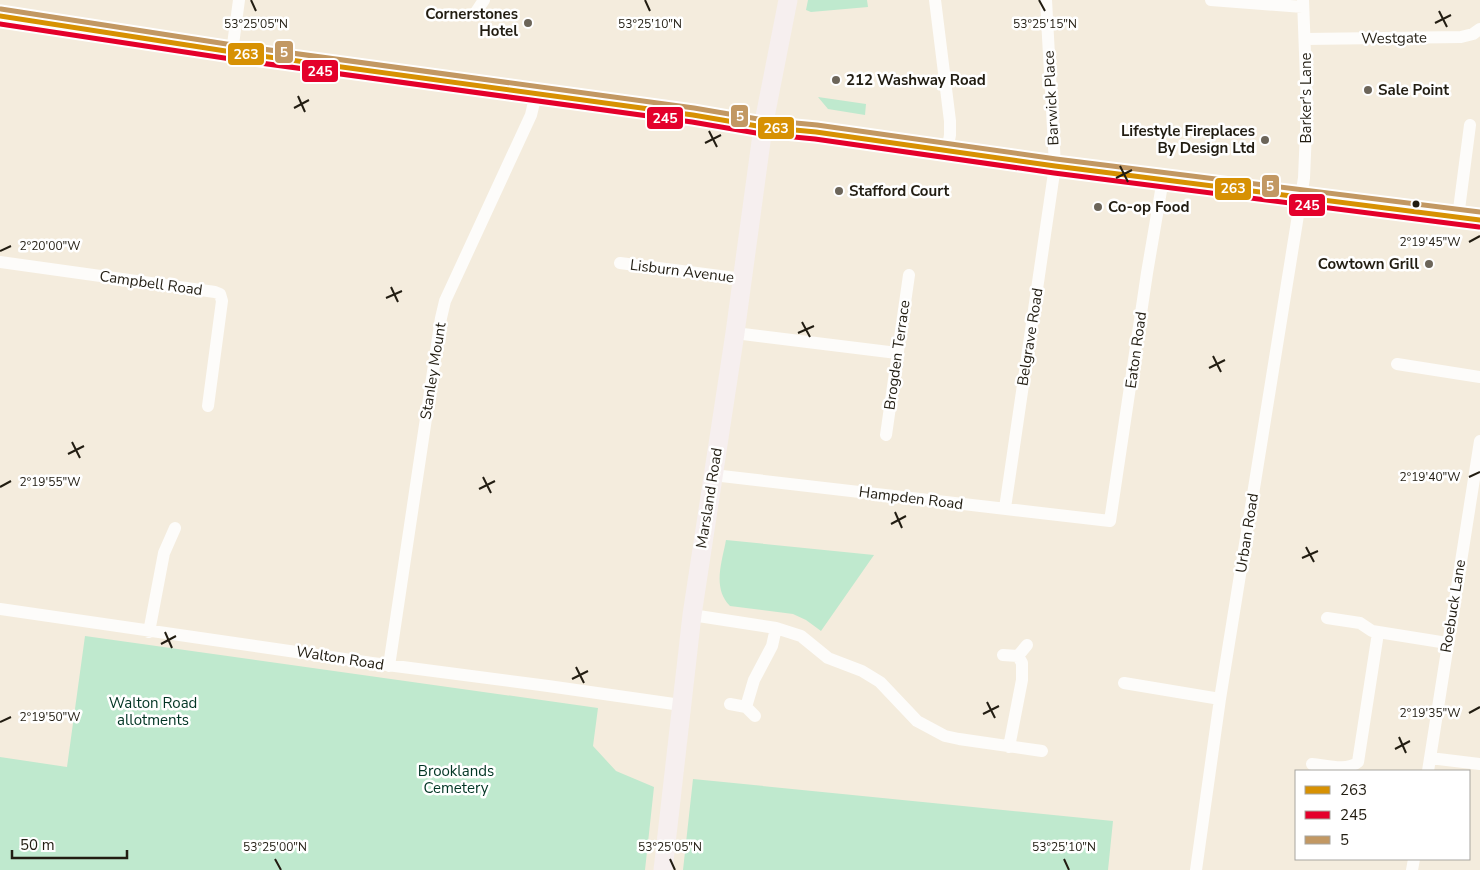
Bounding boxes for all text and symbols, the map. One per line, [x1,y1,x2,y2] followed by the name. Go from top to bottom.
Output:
[425,4,518,41] place label: Cornerstones Hotel
[224,16,288,32] text: 53°25'05"N
[618,16,682,32] text: 53°25'10"N
[1013,16,1077,32] text: 53°25'15"N
[522,17,534,29] marker: Cornerstones Hotel
[1361,27,1427,49] street label: Westgate
[274,40,294,64] line badge: 5
[227,42,265,66] line badge: 263
[280,43,288,62] text: 5
[233,45,259,64] text: 263
[1039,50,1063,146] street label: Barwick Place
[1296,52,1316,144] street label: Barker's Lane
[301,59,339,83] line badge: 245
[307,62,333,81] text: 245
[846,70,986,90] place label: 212 Washway Road
[830,74,842,86] marker: 212 Washway Road
[1378,80,1449,100] place label: Sale Point
[1362,84,1374,96] marker: Sale Point
[730,104,749,128] line badge: 5
[646,106,684,130] line badge: 245
[736,107,744,126] text: 5
[652,109,678,128] text: 245
[757,116,795,140] line badge: 263
[763,119,789,138] text: 263
[1121,121,1255,158] place label: Lifestyle Fireplaces By Design Ltd
[1259,134,1271,146] marker: Lifestyle Fireplaces By Design Ltd
[1261,174,1280,198] line badge: 5
[1214,177,1252,201] line badge: 263
[1266,177,1274,196] text: 5
[1220,179,1246,198] text: 263
[849,181,949,201] place label: Stafford Court
[833,185,845,197] marker: Stafford Court
[1288,193,1326,217] line badge: 245
[1294,196,1320,215] text: 245
[1108,197,1189,217] place label: Co-op Food
[1411,199,1421,209] unlabelled marker
[1092,201,1104,213] marker: Co-op Food
[1399,234,1461,250] text: 2°19'45"W
[19,238,81,254] text: 2°20'00"W
[1318,254,1419,274] place label: Cowtown Grill
[629,255,735,287] street label: Lisburn Avenue
[1423,258,1435,270] marker: Cowtown Grill
[98,266,204,300] street label: Campbell Road
[1012,287,1048,387] street label: Belgrave Road
[879,299,915,411] street label: Brogden Terrace
[1121,310,1151,390] street label: Eaton Road
[415,320,451,421] street label: Stanley Mount
[691,446,727,550] street label: Marsland Road
[1399,469,1461,485] text: 2°19'40"W
[19,474,81,490] text: 2°19'55"W
[858,482,964,514] street label: Hampden Road
[1231,492,1263,574] street label: Urban Road
[1436,558,1470,654] street label: Roebuck Lane
[295,641,385,675] street label: Walton Road
[109,693,197,730] park label: Walton Road allotments
[1399,705,1461,721] text: 2°19'35"W
[19,709,81,725] text: 2°19'50"W
[418,761,494,798] park label: Brooklands Cemetery
[1295,770,1470,860] legend
[1340,780,1367,800] text: 263
[1340,805,1367,825] text: 245
[12,828,128,860] scale bar
[1340,830,1349,850] text: 5
[20,835,55,855] text: 50 m
[243,839,307,855] text: 53°25'00"N
[638,839,702,855] text: 53°25'05"N
[1032,839,1096,855] text: 53°25'10"N

